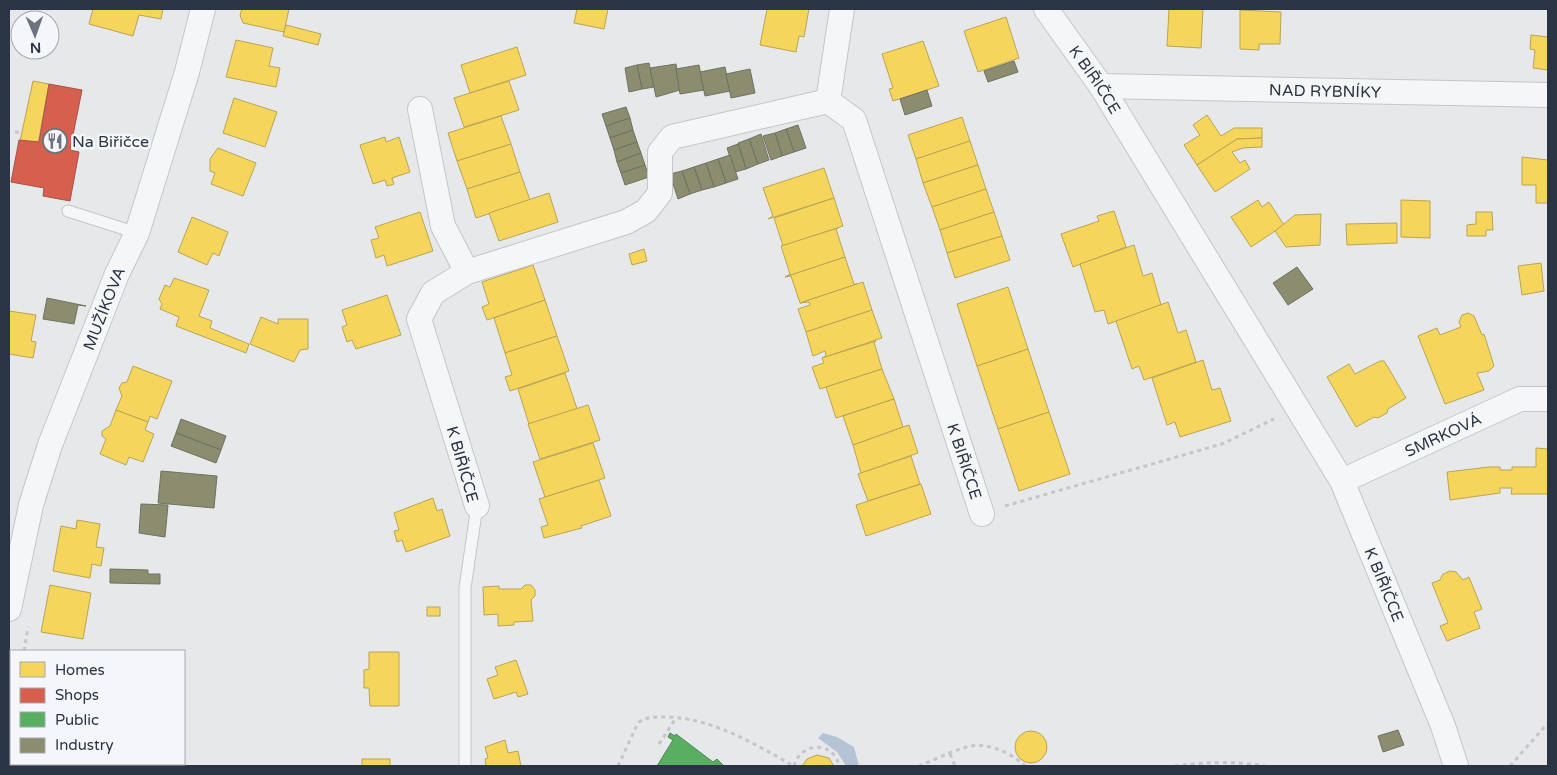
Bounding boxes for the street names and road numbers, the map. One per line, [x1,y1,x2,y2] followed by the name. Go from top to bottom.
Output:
[1064,42,1125,118] street label: K BIŘIČCE
[1269,80,1381,103] street label: NAD RYBNÍKY
[79,264,130,353] street label: MUŽÍKOVA
[1402,409,1485,462] street label: SMRKOVÁ
[942,421,986,502] street label: K BIŘIČCE
[442,424,482,505] street label: K BIŘIČCE
[1359,544,1408,625] street label: K BIŘIČCE

